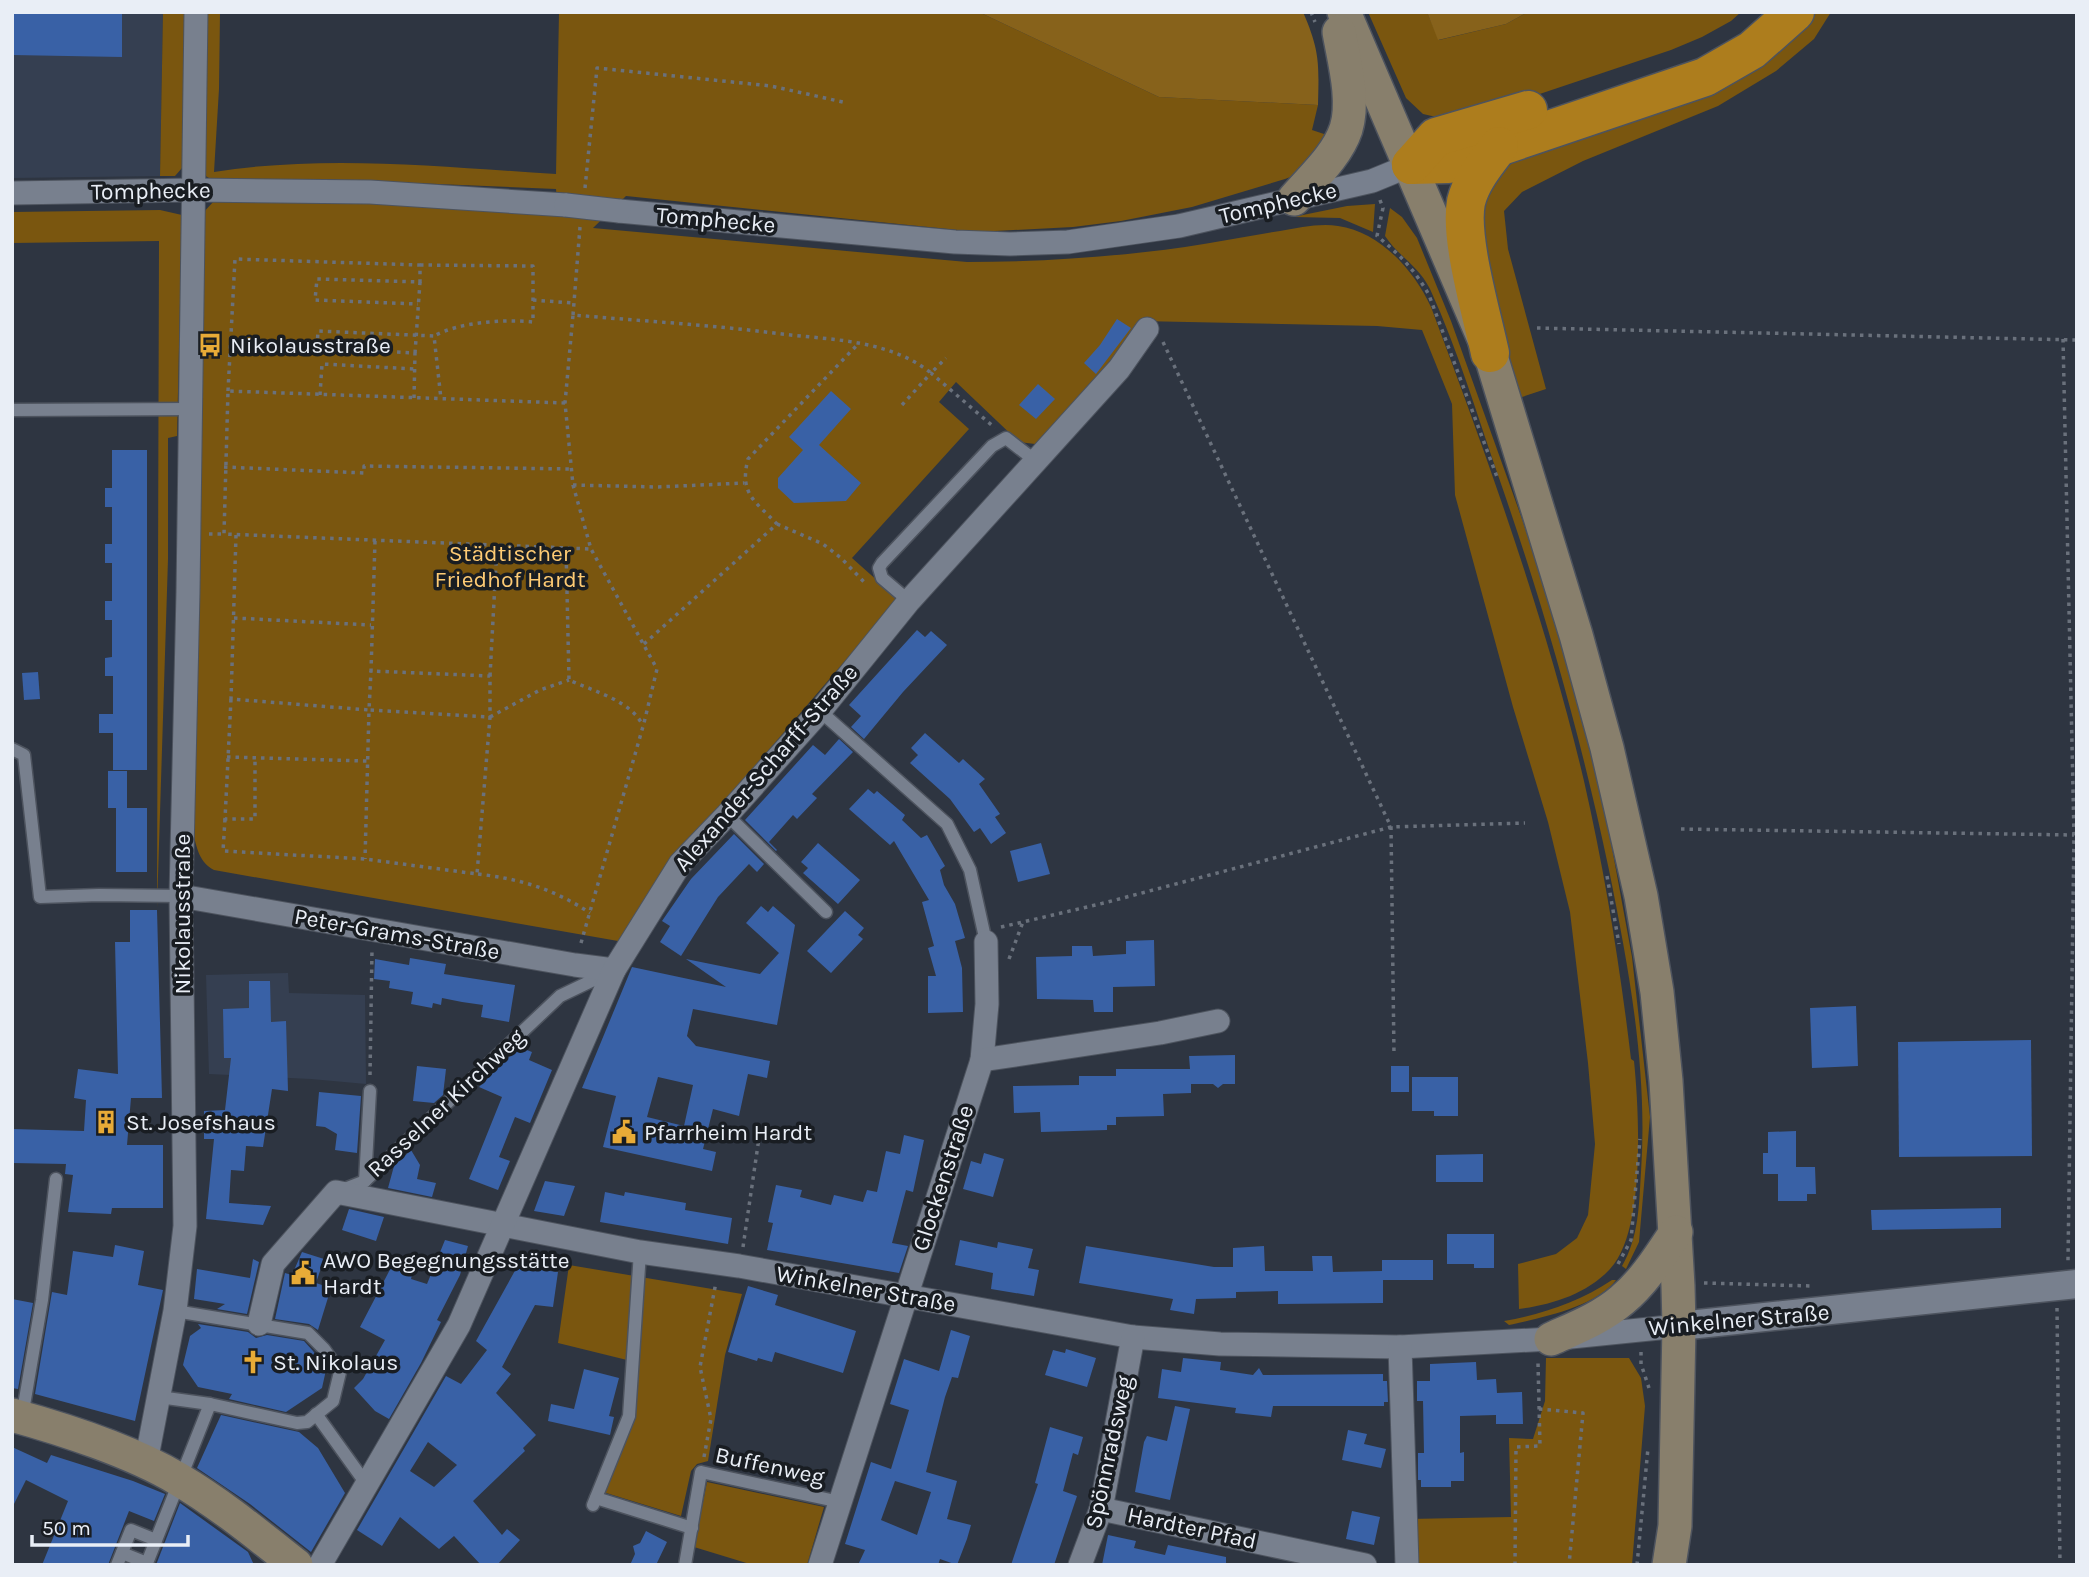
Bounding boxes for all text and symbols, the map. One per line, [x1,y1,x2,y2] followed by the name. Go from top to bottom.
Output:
[91,176,211,206] street label: Tomphecke
[1217,176,1339,230] street label: Tomphecke
[655,201,777,239] street label: Tomphecke
[196,331,224,359] bus stop icon: Nikolausstraße
[230,332,391,359] place label: Nikolausstraße
[434,540,586,593] park label: Städtischer Friedhof Hardt
[669,659,863,877] street label: Alexander-Scharff-Straße
[169,834,196,994] street label: Nikolausstraße
[292,903,502,965] street label: Peter-Grams-Straße
[362,1023,530,1183] street label: Rasselner Kirchweg
[907,1102,979,1254] street label: Glockenstraße
[92,1108,120,1136] building icon: St. Josefshaus
[126,1109,276,1136] place label: St. Josefshaus
[610,1118,638,1146] public building icon: Pfarrheim Hardt
[644,1119,812,1146] place label: Pfarrheim Hardt
[323,1247,570,1300] place label: AWO Begegnungsstätte Hardt
[289,1259,317,1287] public building icon: AWO Begegnungsstätte Hardt
[774,1260,958,1318] street label: Winkelner Straße
[1647,1299,1831,1341] street label: Winkelner Straße
[239,1348,267,1376] church icon: St. Nikolaus
[273,1349,398,1376] place label: St. Nikolaus
[1080,1373,1138,1531] street label: Spönnradsweg
[713,1441,827,1491] street label: Buffenweg
[1125,1501,1259,1555] street label: Hardter Pfad
[32,1504,187,1548] scale bar
[42,1516,91,1540] text: 50 m

